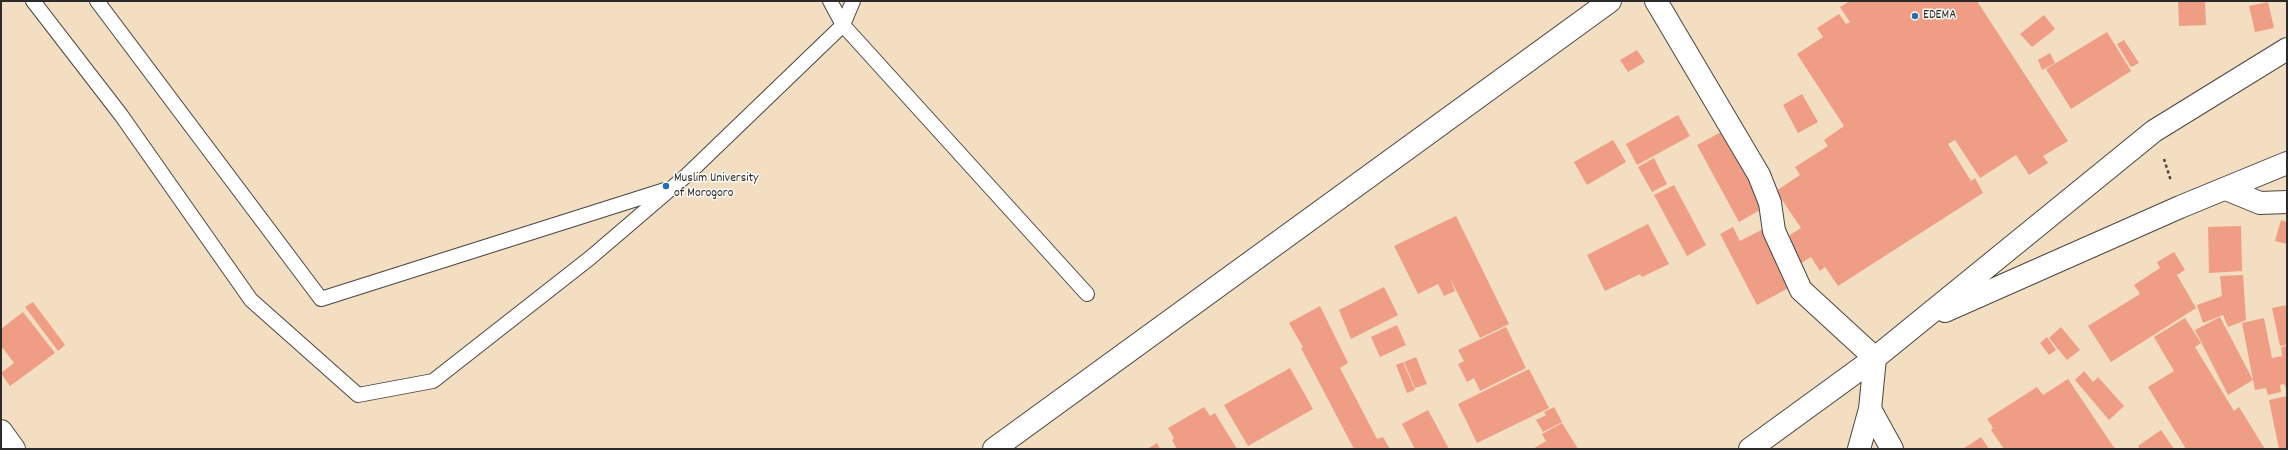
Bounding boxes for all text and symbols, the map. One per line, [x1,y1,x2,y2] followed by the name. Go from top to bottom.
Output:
[1923,8,1956,24] place label: EDEMA
[1910,11,1920,21] marker: EDEMA
[674,171,759,202] place label: Muslim University of Morogoro
[661,181,671,191] marker: Muslim University of Morogoro

